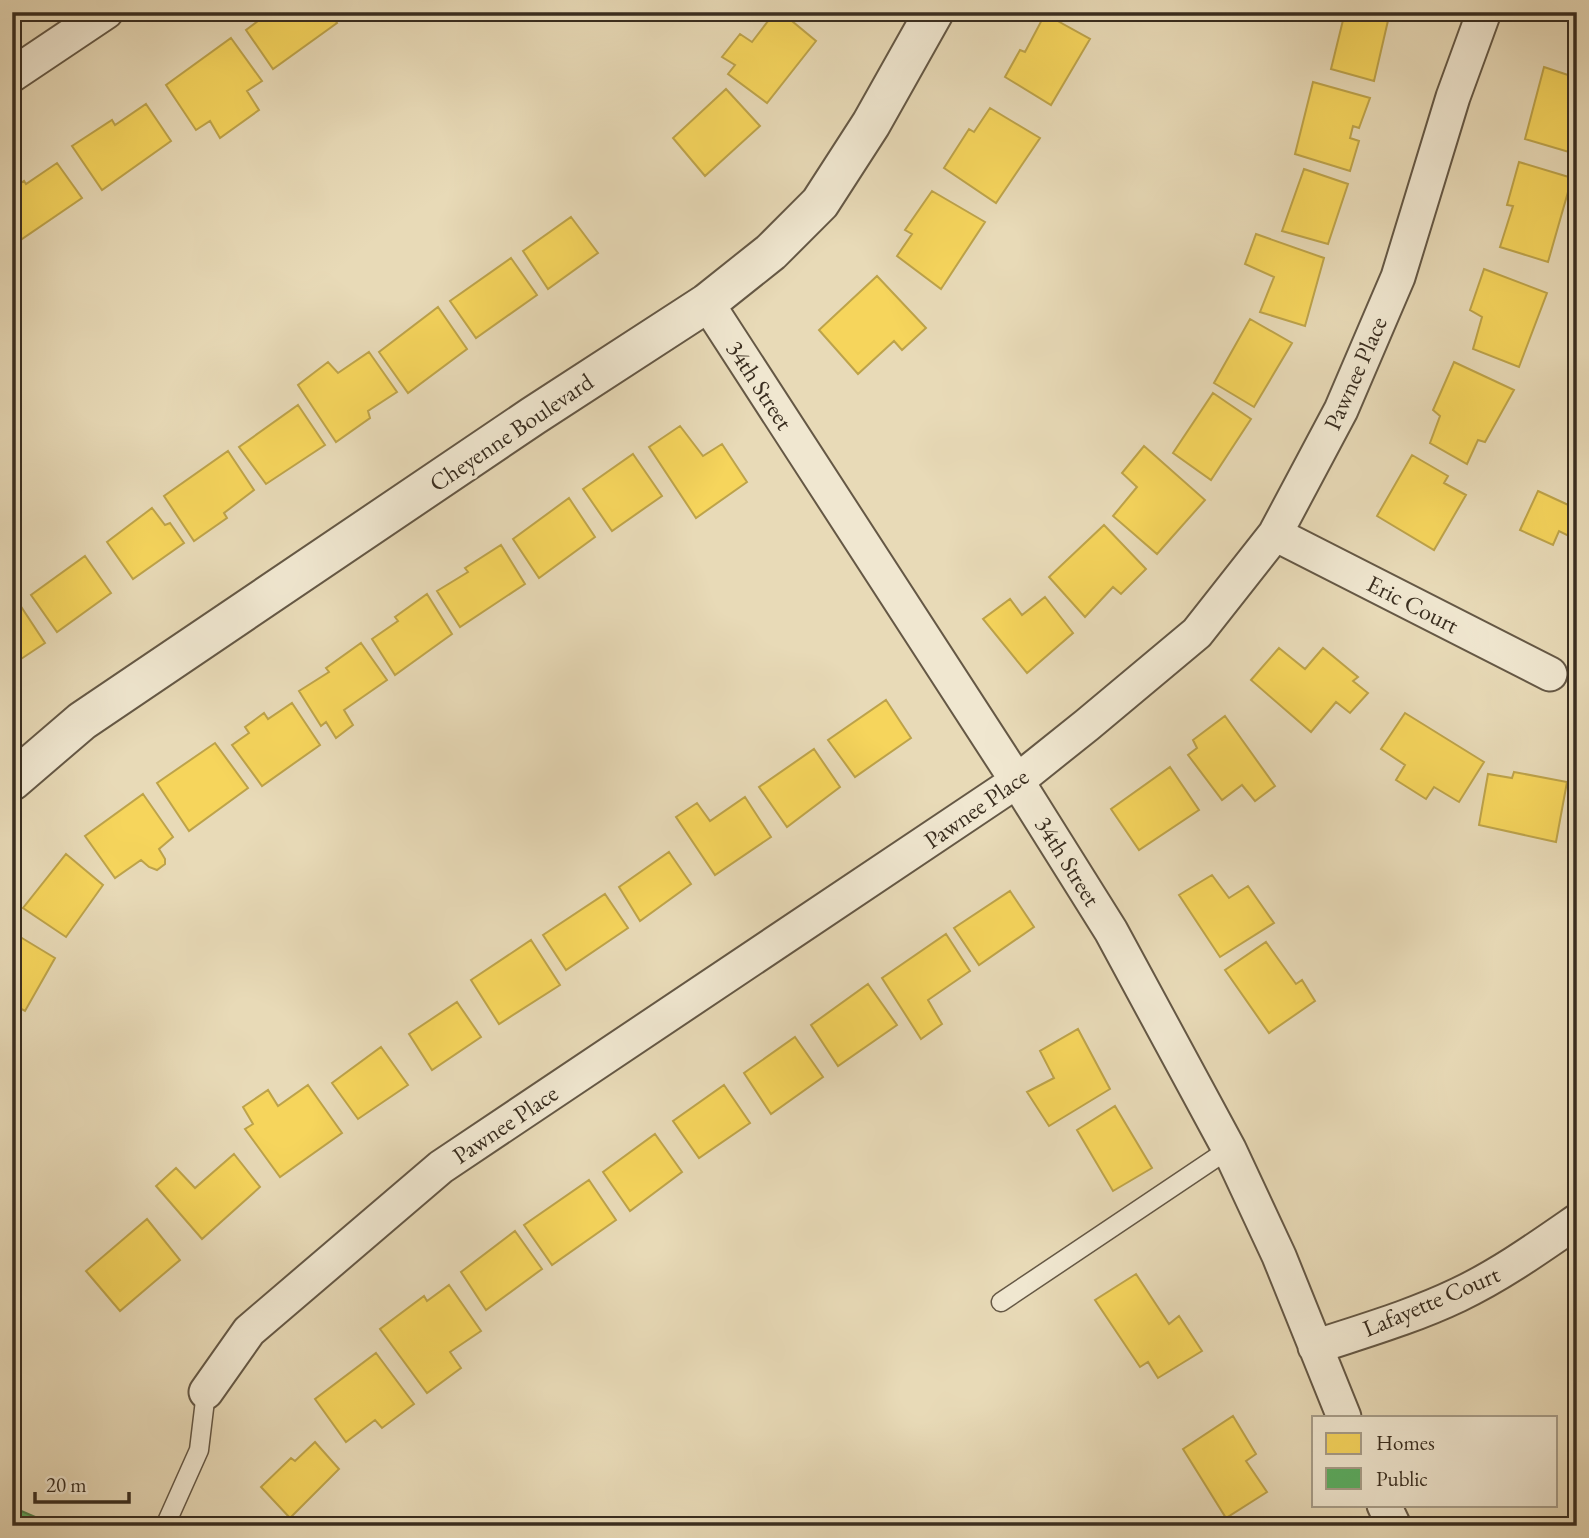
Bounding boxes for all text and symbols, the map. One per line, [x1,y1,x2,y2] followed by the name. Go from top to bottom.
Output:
[1316,312,1394,434] street label: Pawnee Place
[720,334,801,436] street label: 34th Street
[423,365,600,498] street label: Cheyenne Boulevard
[1362,568,1465,641] street label: Eric Court
[918,761,1034,855] street label: Pawnee Place
[1028,810,1108,912] street label: 34th Street
[446,1077,564,1171] street label: Pawnee Place
[1358,1258,1504,1344] street label: Lafayette Court
[1312,1416,1558,1506] legend
[1376,1429,1435,1456] text: Homes
[35,1461,130,1505] scale bar
[1376,1465,1428,1492] text: Public
[46,1471,87,1498] text: 20 m

